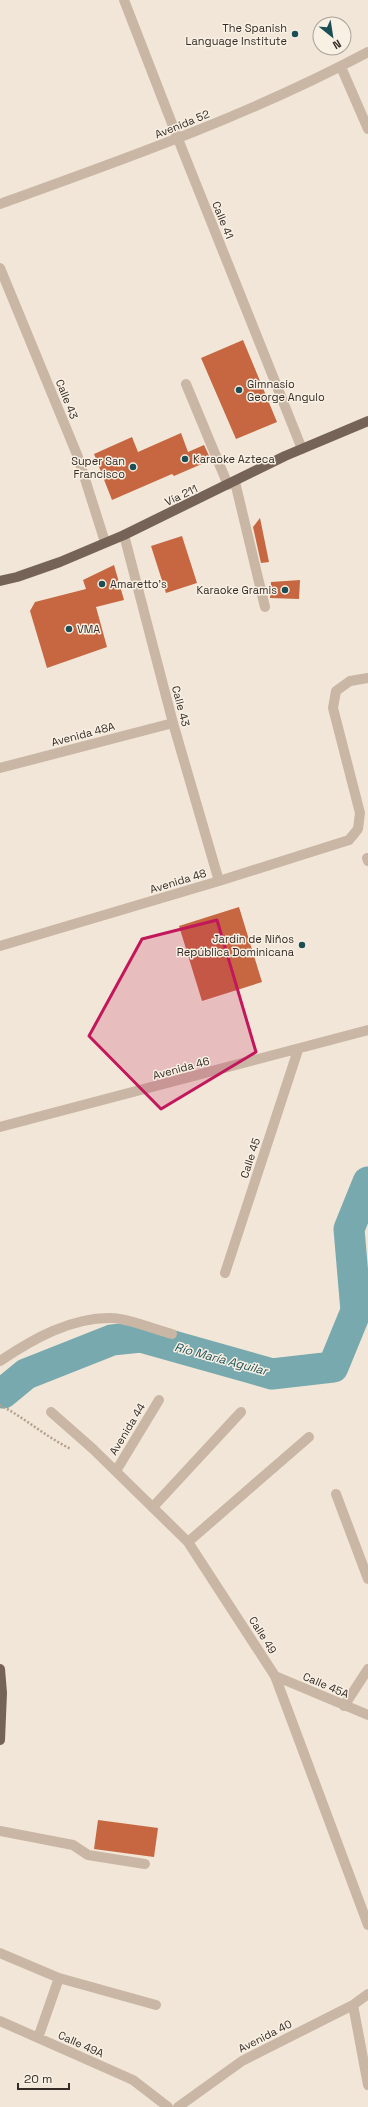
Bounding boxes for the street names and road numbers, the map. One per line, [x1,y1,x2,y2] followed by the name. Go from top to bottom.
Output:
[153,107,212,141] street label: Avenida 52
[209,199,237,241] street label: Calle 41
[53,377,81,421] street label: Calle 43
[162,481,200,509] street label: Vía 211
[169,684,193,728] street label: Calle 43
[50,719,116,749] street label: Avenida 48A
[148,866,208,896] street label: Avenida 48
[151,1054,211,1082] street label: Avenida 46
[237,1136,263,1180] street label: Calle 45
[106,1400,148,1458] street label: Avenida 44
[246,1614,280,1657] street label: Calle 49
[301,1669,351,1701] street label: Calle 45A
[236,2016,294,2056] street label: Avenida 40
[56,2028,106,2060] street label: Calle 49A

